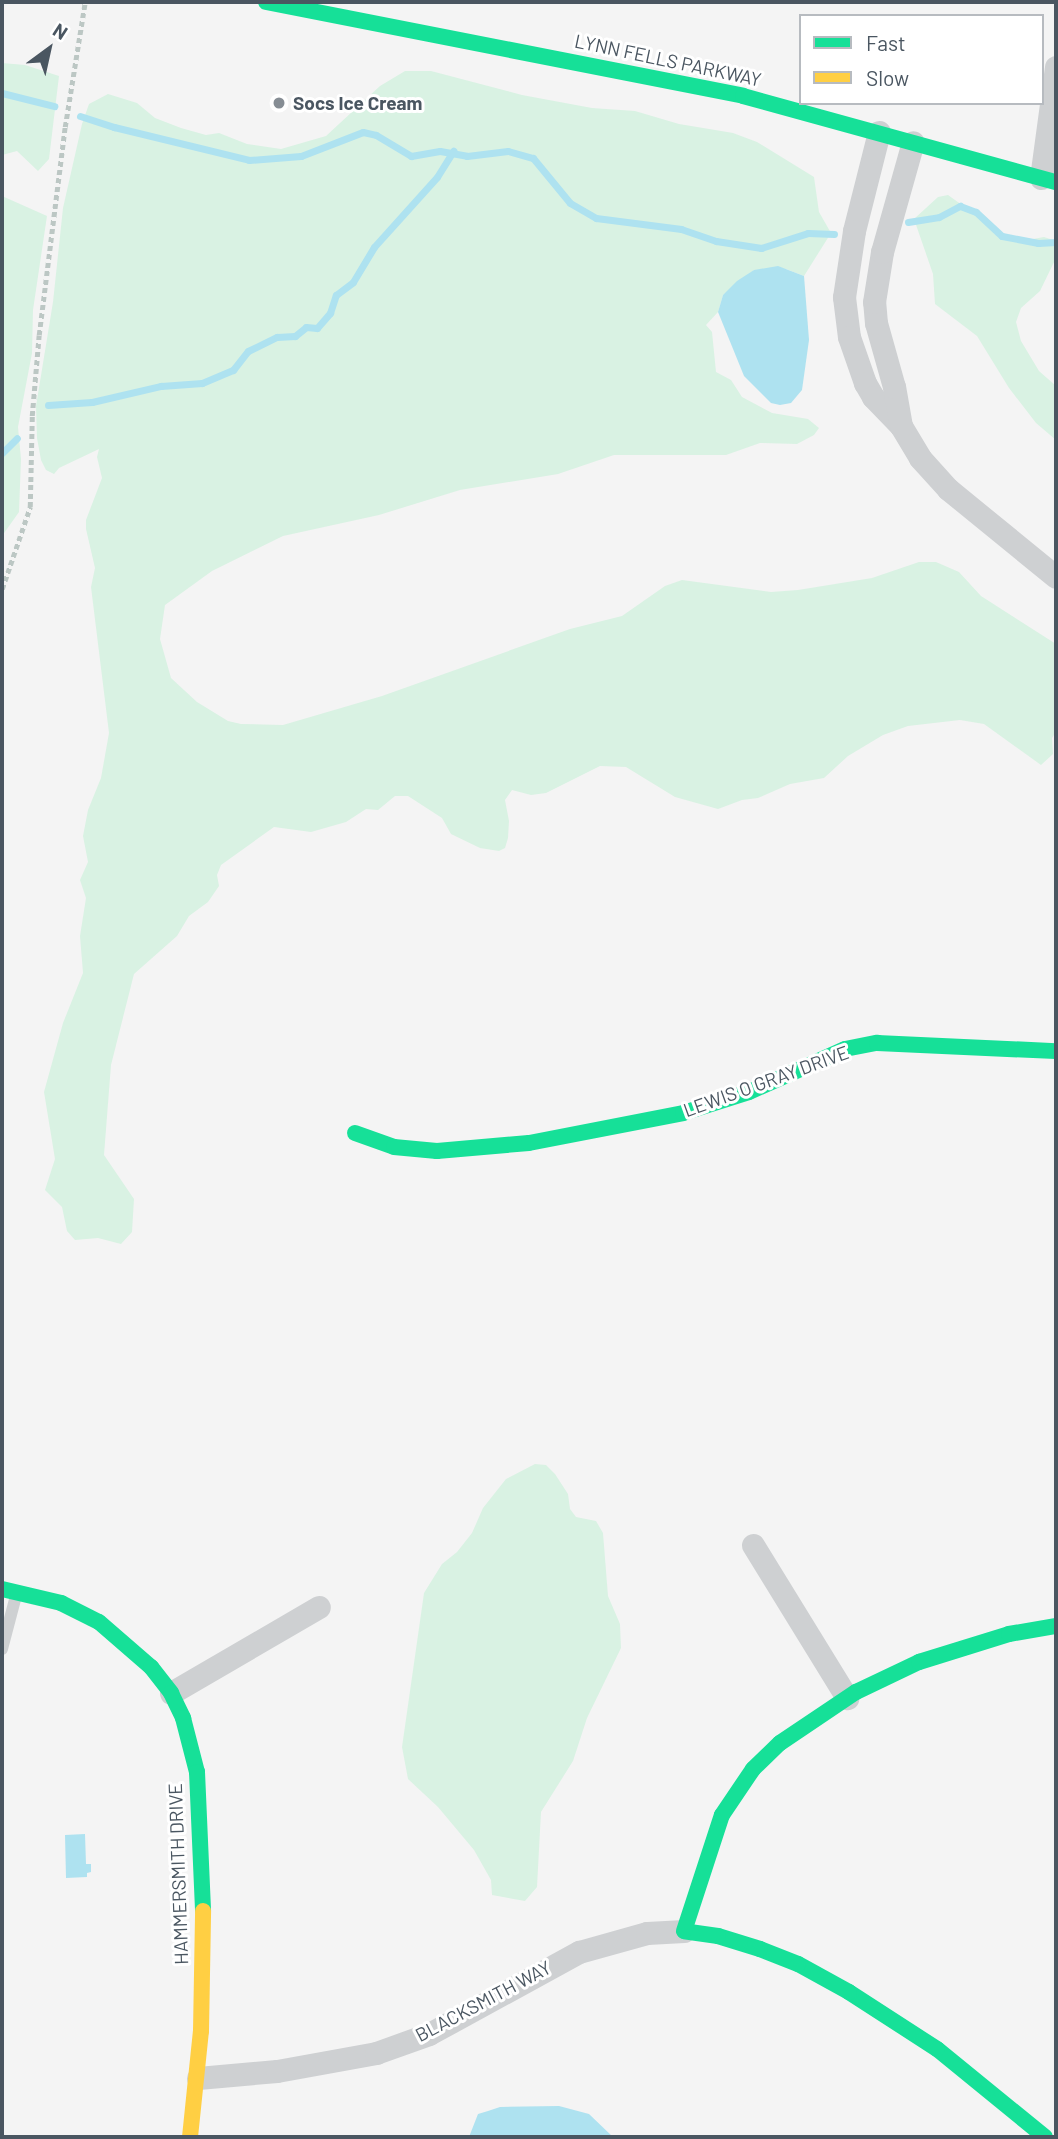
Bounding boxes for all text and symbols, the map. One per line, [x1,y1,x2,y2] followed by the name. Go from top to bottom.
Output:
[14,14,84,84] north arrow
[799,14,1044,105] legend
[49,18,72,44] text: N
[573,29,763,91] street label: LYNN FELLS PARKWAY
[866,30,906,55] text: Fast
[866,65,909,90] text: Slow
[293,92,422,114] place label: Socs Ice Cream
[271,95,287,111] marker: Socs Ice Cream
[680,1041,852,1121] street label: LEWIS O GRAY DRIVE
[163,1783,193,1965] street label: HAMMERSMITH DRIVE
[411,1956,555,2046] street label: BLACKSMITH WAY

